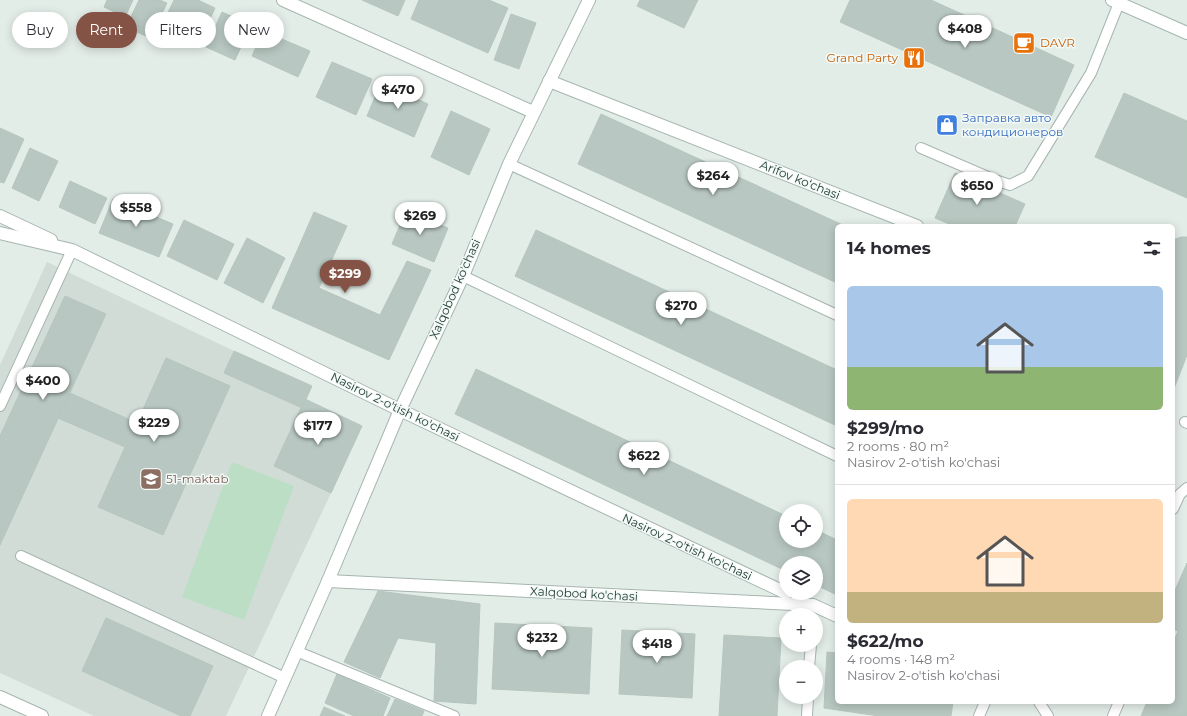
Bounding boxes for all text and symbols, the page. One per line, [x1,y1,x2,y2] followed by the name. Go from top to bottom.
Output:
[12,12,68,48] chip: Buy
[76,12,137,48] chip: Rent
[145,12,216,48] chip: Filters
[224,12,284,48] chip: New
[941,15,989,49] pin: $408
[948,20,982,36] text: $408
[1011,30,1037,56] cafe icon: DAVR
[1040,35,1075,50] place label: DAVR
[901,45,927,71] restaurant icon: Grand Party
[826,50,898,65] place label: Grand Party
[374,76,422,110] pin: $470
[381,81,415,97] text: $470
[962,110,1063,139] place label: Заправка авто кондиционеров
[934,112,960,138] shop icon: Заправка авто кондиционеров
[758,157,842,202] street label: Arifov ko‘chasi
[689,162,737,196] pin: $264
[696,167,730,183] text: $264
[953,172,1001,206] pin: $650
[960,177,994,193] text: $650
[112,194,160,228] pin: $558
[120,199,152,215] text: $558
[396,202,444,236] pin: $269
[404,207,436,223] text: $269
[426,236,483,341] street label: Xalqobod ko'chasi
[1141,237,1163,259] icon: filters
[847,238,931,258] text: 14 homes
[321,260,369,294] pin: $299
[329,265,361,281] text: $299
[657,292,705,326] pin: $270
[665,297,697,313] text: $270
[969,312,1041,384] icon: home
[19,367,67,401] pin: $400
[328,369,462,444] street label: Nasirov 2-o'tish ko'chasi
[25,372,61,388] text: $400
[130,409,178,443] pin: $229
[294,412,342,446] pin: $177
[138,414,170,430] text: $229
[303,417,333,433] text: $177
[847,418,924,438] text: $299/mo
[847,438,949,454] text: 2 rooms · 80 m²
[620,442,668,476] pin: $622
[628,447,660,463] text: $622
[847,454,1000,470] text: Nasirov 2-o'tish ko'chasi
[138,466,164,492] school or university icon: 51-maktab
[166,471,229,486] place label: 51-maktab
[779,504,823,704] map controls
[779,504,823,548] button: locate
[620,510,754,583] street label: Nasirov 2-o'tish ko'chasi
[969,525,1041,597] icon: home
[779,556,823,600] button: layers
[530,583,638,604] street label: Xalqobod ko'chasi
[779,608,823,652] button: +
[518,624,566,658] pin: $232
[526,629,558,645] text: $232
[633,630,681,664] pin: $418
[847,631,924,651] text: $622/mo
[642,635,672,651] text: $418
[847,651,955,667] text: 4 rooms · 148 m²
[779,660,823,704] button: −
[847,667,1000,683] text: Nasirov 2-o'tish ko'chasi

